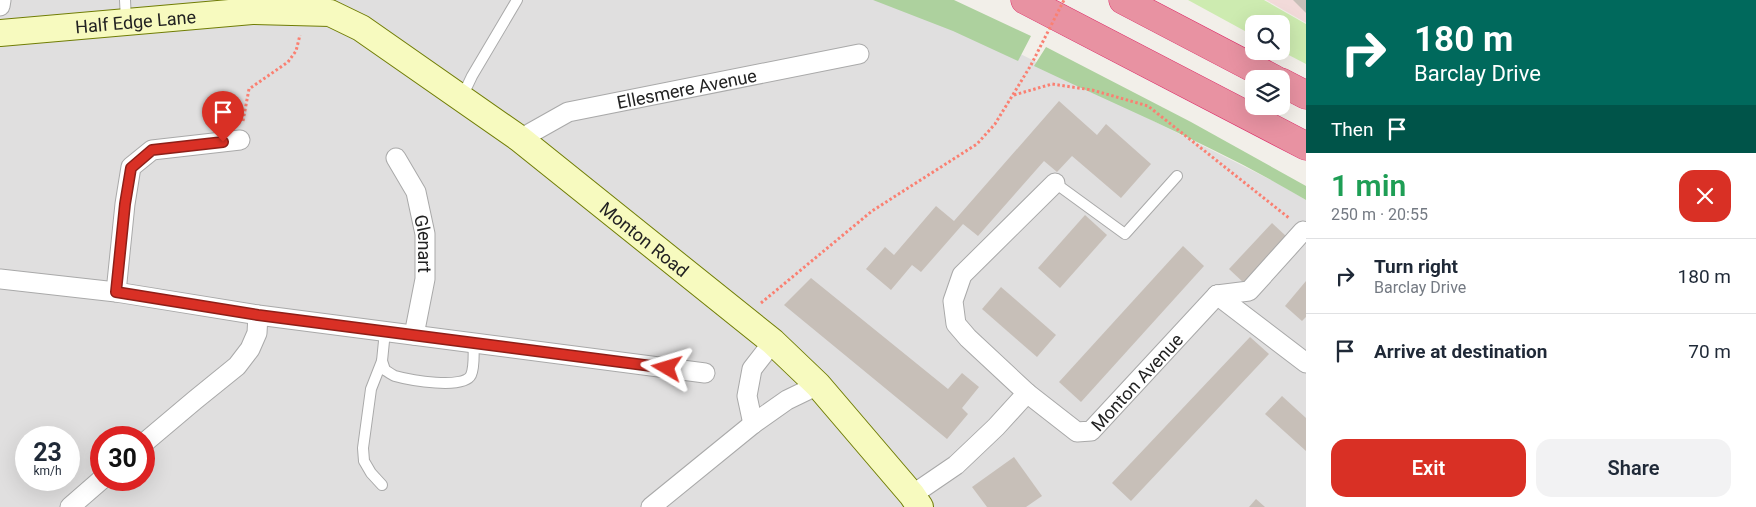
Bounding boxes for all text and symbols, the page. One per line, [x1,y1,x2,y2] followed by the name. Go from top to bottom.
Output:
[74,5,197,37] street label: Half Edge Lane
[1245,15,1290,115] map controls
[1245,15,1290,60] button: search
[1414,19,1513,60] text: 180 m
[1331,20,1396,85] icon: right
[1414,61,1541,86] text: Barclay Drive
[615,64,758,113] street label: Ellesmere Avenue
[1245,70,1290,115] button: layers
[202,91,244,142] pin
[209,98,237,126] icon: arrive
[1383,115,1411,143] icon: arrive
[1331,118,1373,141] text: Then
[1331,168,1406,203] text: 1 min
[1679,170,1731,222] button: close
[596,197,693,281] street label: Monton Road
[1331,205,1428,224] text: 250 m · 20:55
[411,213,436,273] street label: Glenart
[1374,255,1458,278] text: Turn right
[1331,262,1359,290] icon: right
[1678,265,1731,288] text: 180 m
[1374,278,1466,297] text: Barclay Drive
[1086,329,1187,435] street label: Monton Avenue
[1331,337,1359,365] icon: arrive
[1374,340,1547,363] text: Arrive at destination
[1688,340,1731,363] text: 70 m
[640,341,692,393] position arrow
[90,426,155,491] speed limit sign: 30
[33,438,62,467] text: 23
[1331,439,1526,497] button: Exit
[1536,439,1731,497] button: Share
[33,464,62,478] text: km/h

